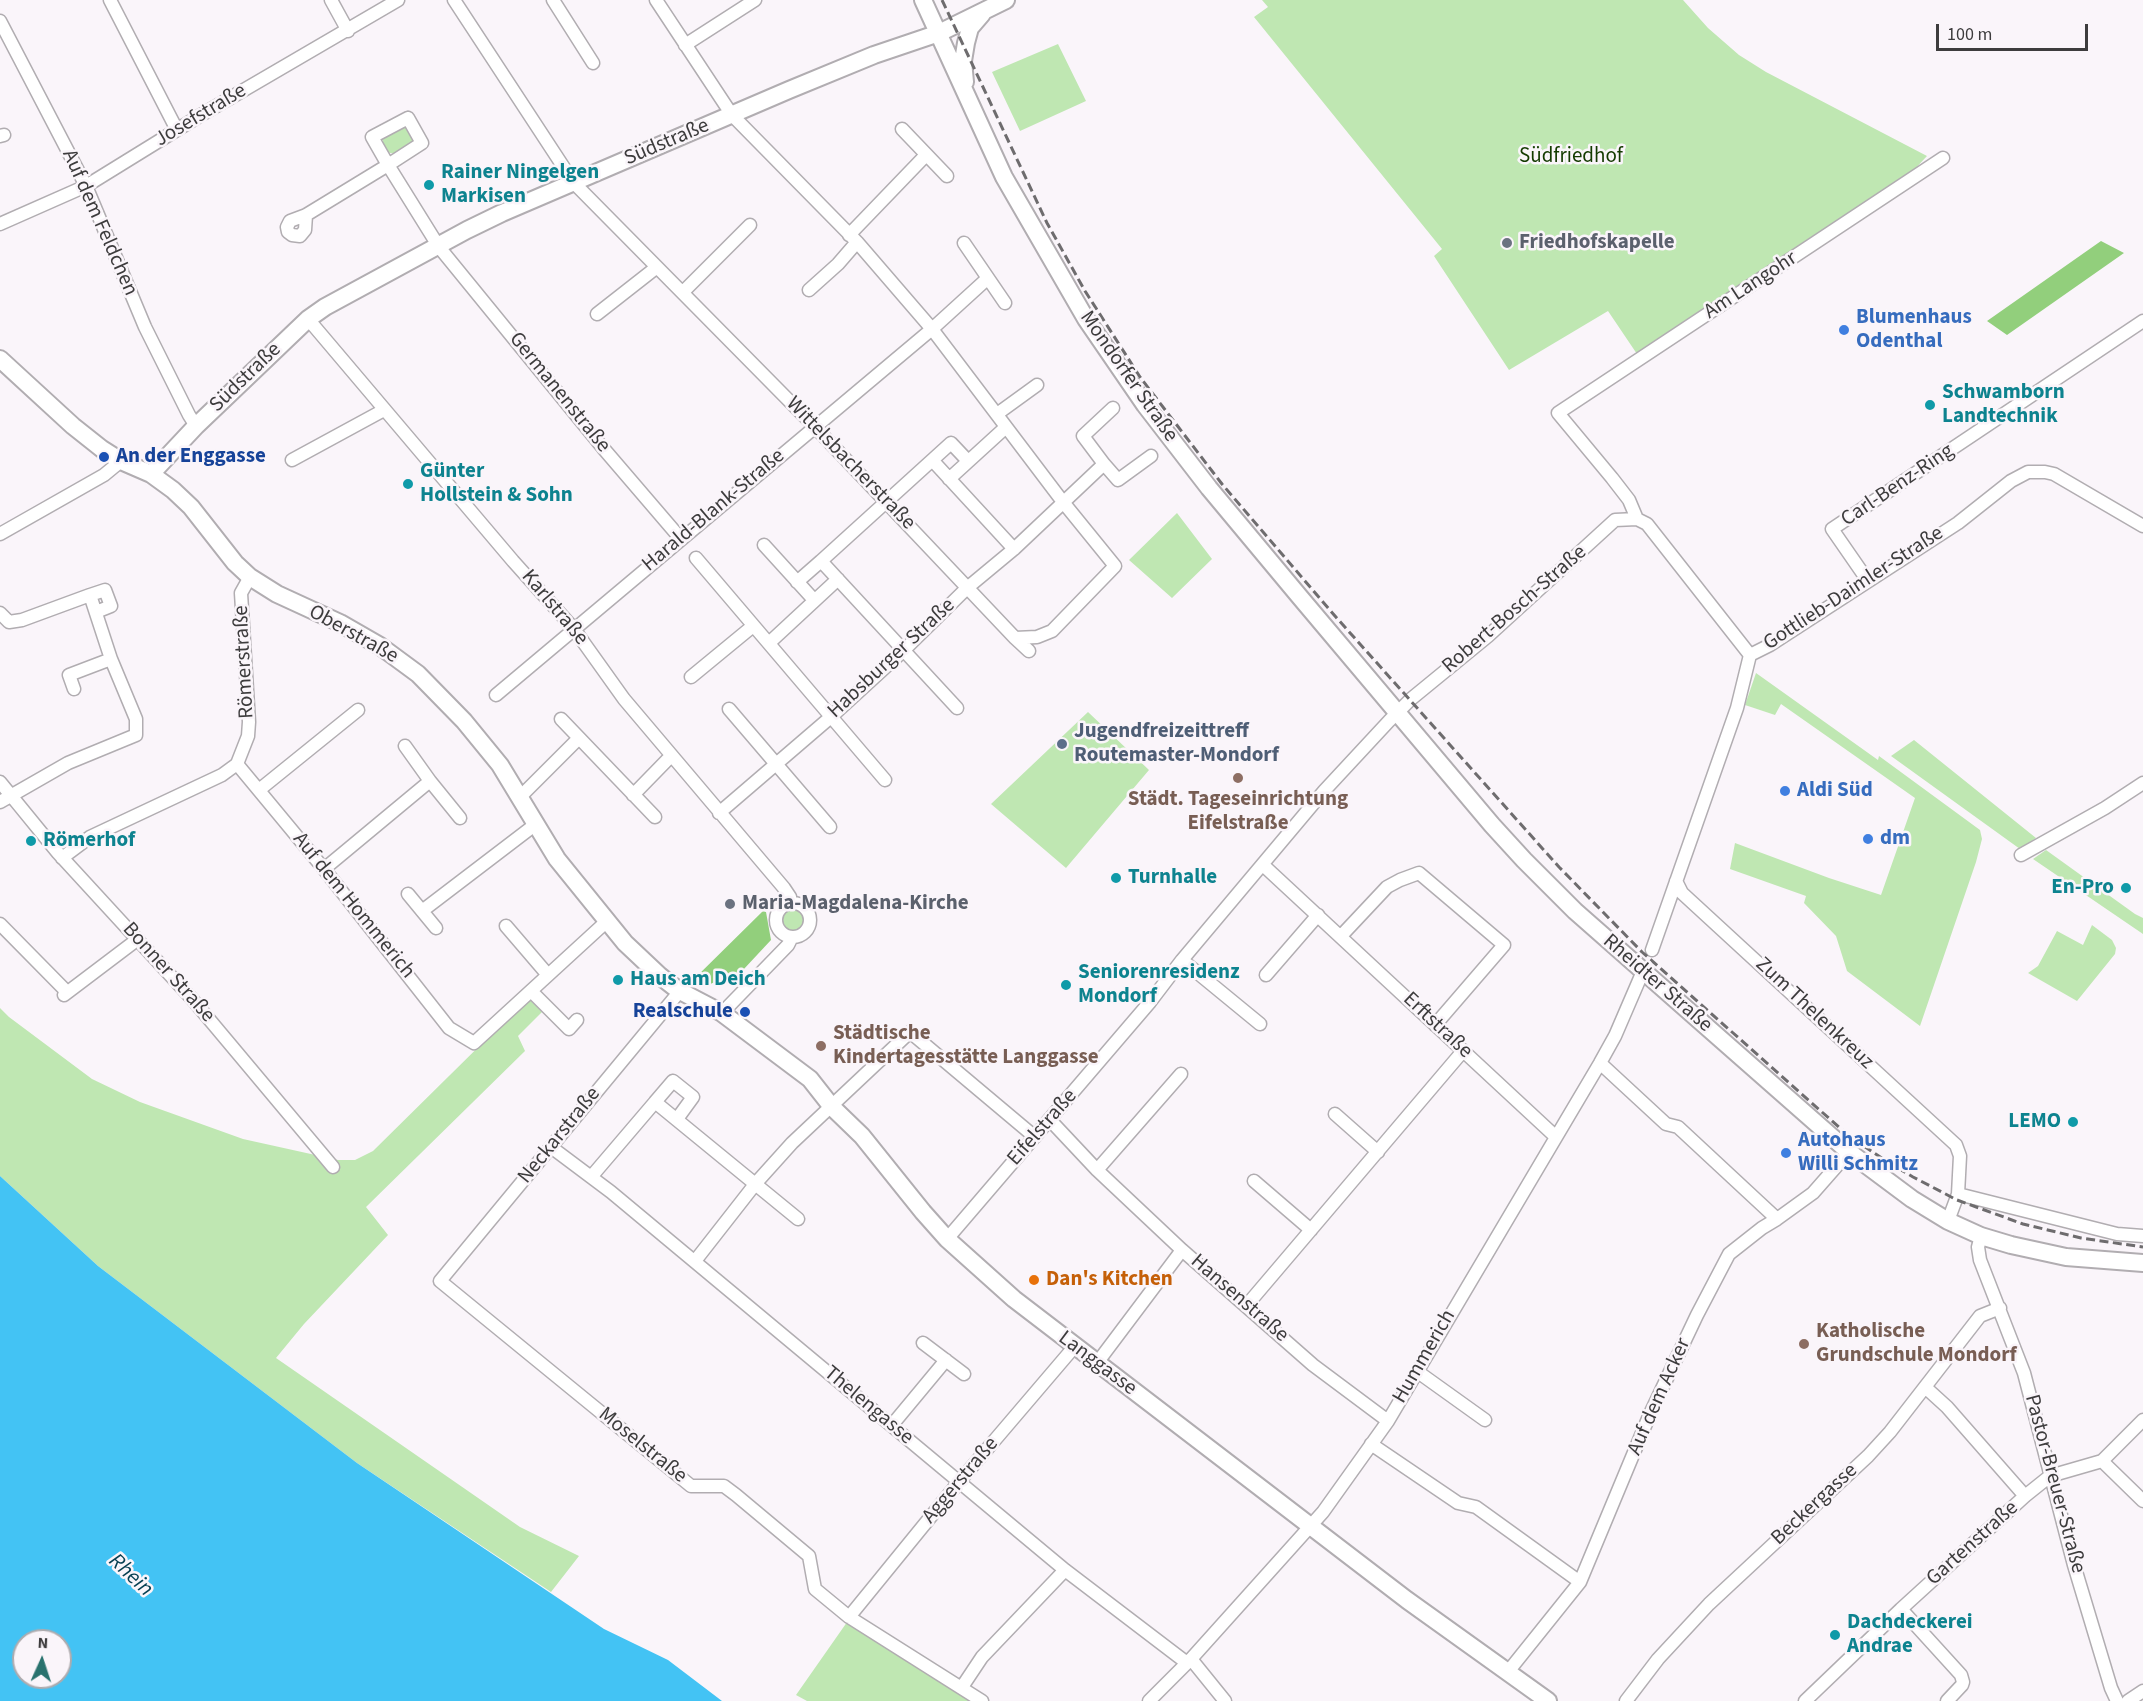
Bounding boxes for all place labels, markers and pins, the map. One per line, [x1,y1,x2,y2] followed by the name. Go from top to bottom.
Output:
[441,160,599,210] place label: Rainer Ningelgen Markisen
[422,178,436,192] marker: Rainer Ningelgen Markisen
[1519,230,1675,256] place label: Friedhofskapelle
[1500,236,1514,250] marker: Friedhofskapelle
[1856,305,1972,355] place label: Blumenhaus Odenthal
[1837,323,1851,337] marker: Blumenhaus Odenthal
[1942,380,2065,430] place label: Schwamborn Landtechnik
[1923,398,1937,412] marker: Schwamborn Landtechnik
[116,444,266,470] place label: An der Enggasse
[97,450,111,464] marker: An der Enggasse
[420,459,573,509] place label: Günter Hollstein & Sohn
[401,477,415,491] marker: Günter Hollstein & Sohn
[1074,719,1279,769] place label: Jugendfreizeittreff Routemaster-Mondorf
[1055,737,1069,751] marker: Jugendfreizeittreff Routemaster-Mondorf
[1231,771,1245,785] marker: Städt. Tageseinrichtung Eifelstraße
[1797,778,1873,804] place label: Aldi Süd
[1778,784,1792,798] marker: Aldi Süd
[1128,787,1348,837] place label: Städt. Tageseinrichtung Eifelstraße
[1880,826,1910,852] place label: dm
[43,828,135,854] place label: Römerhof
[1861,832,1875,846] marker: dm
[24,834,38,848] marker: Römerhof
[1128,865,1217,891] place label: Turnhalle
[1109,871,1123,885] marker: Turnhalle
[2051,875,2114,901] place label: En-Pro
[2119,881,2133,895] marker: En-Pro
[742,891,969,917] place label: Maria-Magdalena-Kirche
[723,897,737,911] marker: Maria-Magdalena-Kirche
[1078,960,1240,1010] place label: Seniorenresidenz Mondorf
[630,967,766,993] place label: Haus am Deich
[611,973,625,987] marker: Haus am Deich
[1059,978,1073,992] marker: Seniorenresidenz Mondorf
[633,999,733,1025] place label: Realschule
[738,1005,752,1019] marker: Realschule
[833,1021,1099,1071] place label: Städtische Kindertagesstätte Langgasse
[814,1039,828,1053] marker: Städtische Kindertagesstätte Langgasse
[2008,1109,2061,1135] place label: LEMO
[2066,1115,2080,1129] marker: LEMO
[1798,1128,1918,1178] place label: Autohaus Willi Schmitz
[1779,1146,1793,1160] marker: Autohaus Willi Schmitz
[1046,1267,1173,1293] place label: Dan's Kitchen
[1027,1273,1041,1287] marker: Dan's Kitchen
[1816,1319,2017,1369] place label: Katholische Grundschule Mondorf
[1797,1337,1811,1351] marker: Katholische Grundschule Mondorf
[1847,1610,1973,1660] place label: Dachdeckerei Andrae
[1828,1628,1842,1642] marker: Dachdeckerei Andrae

